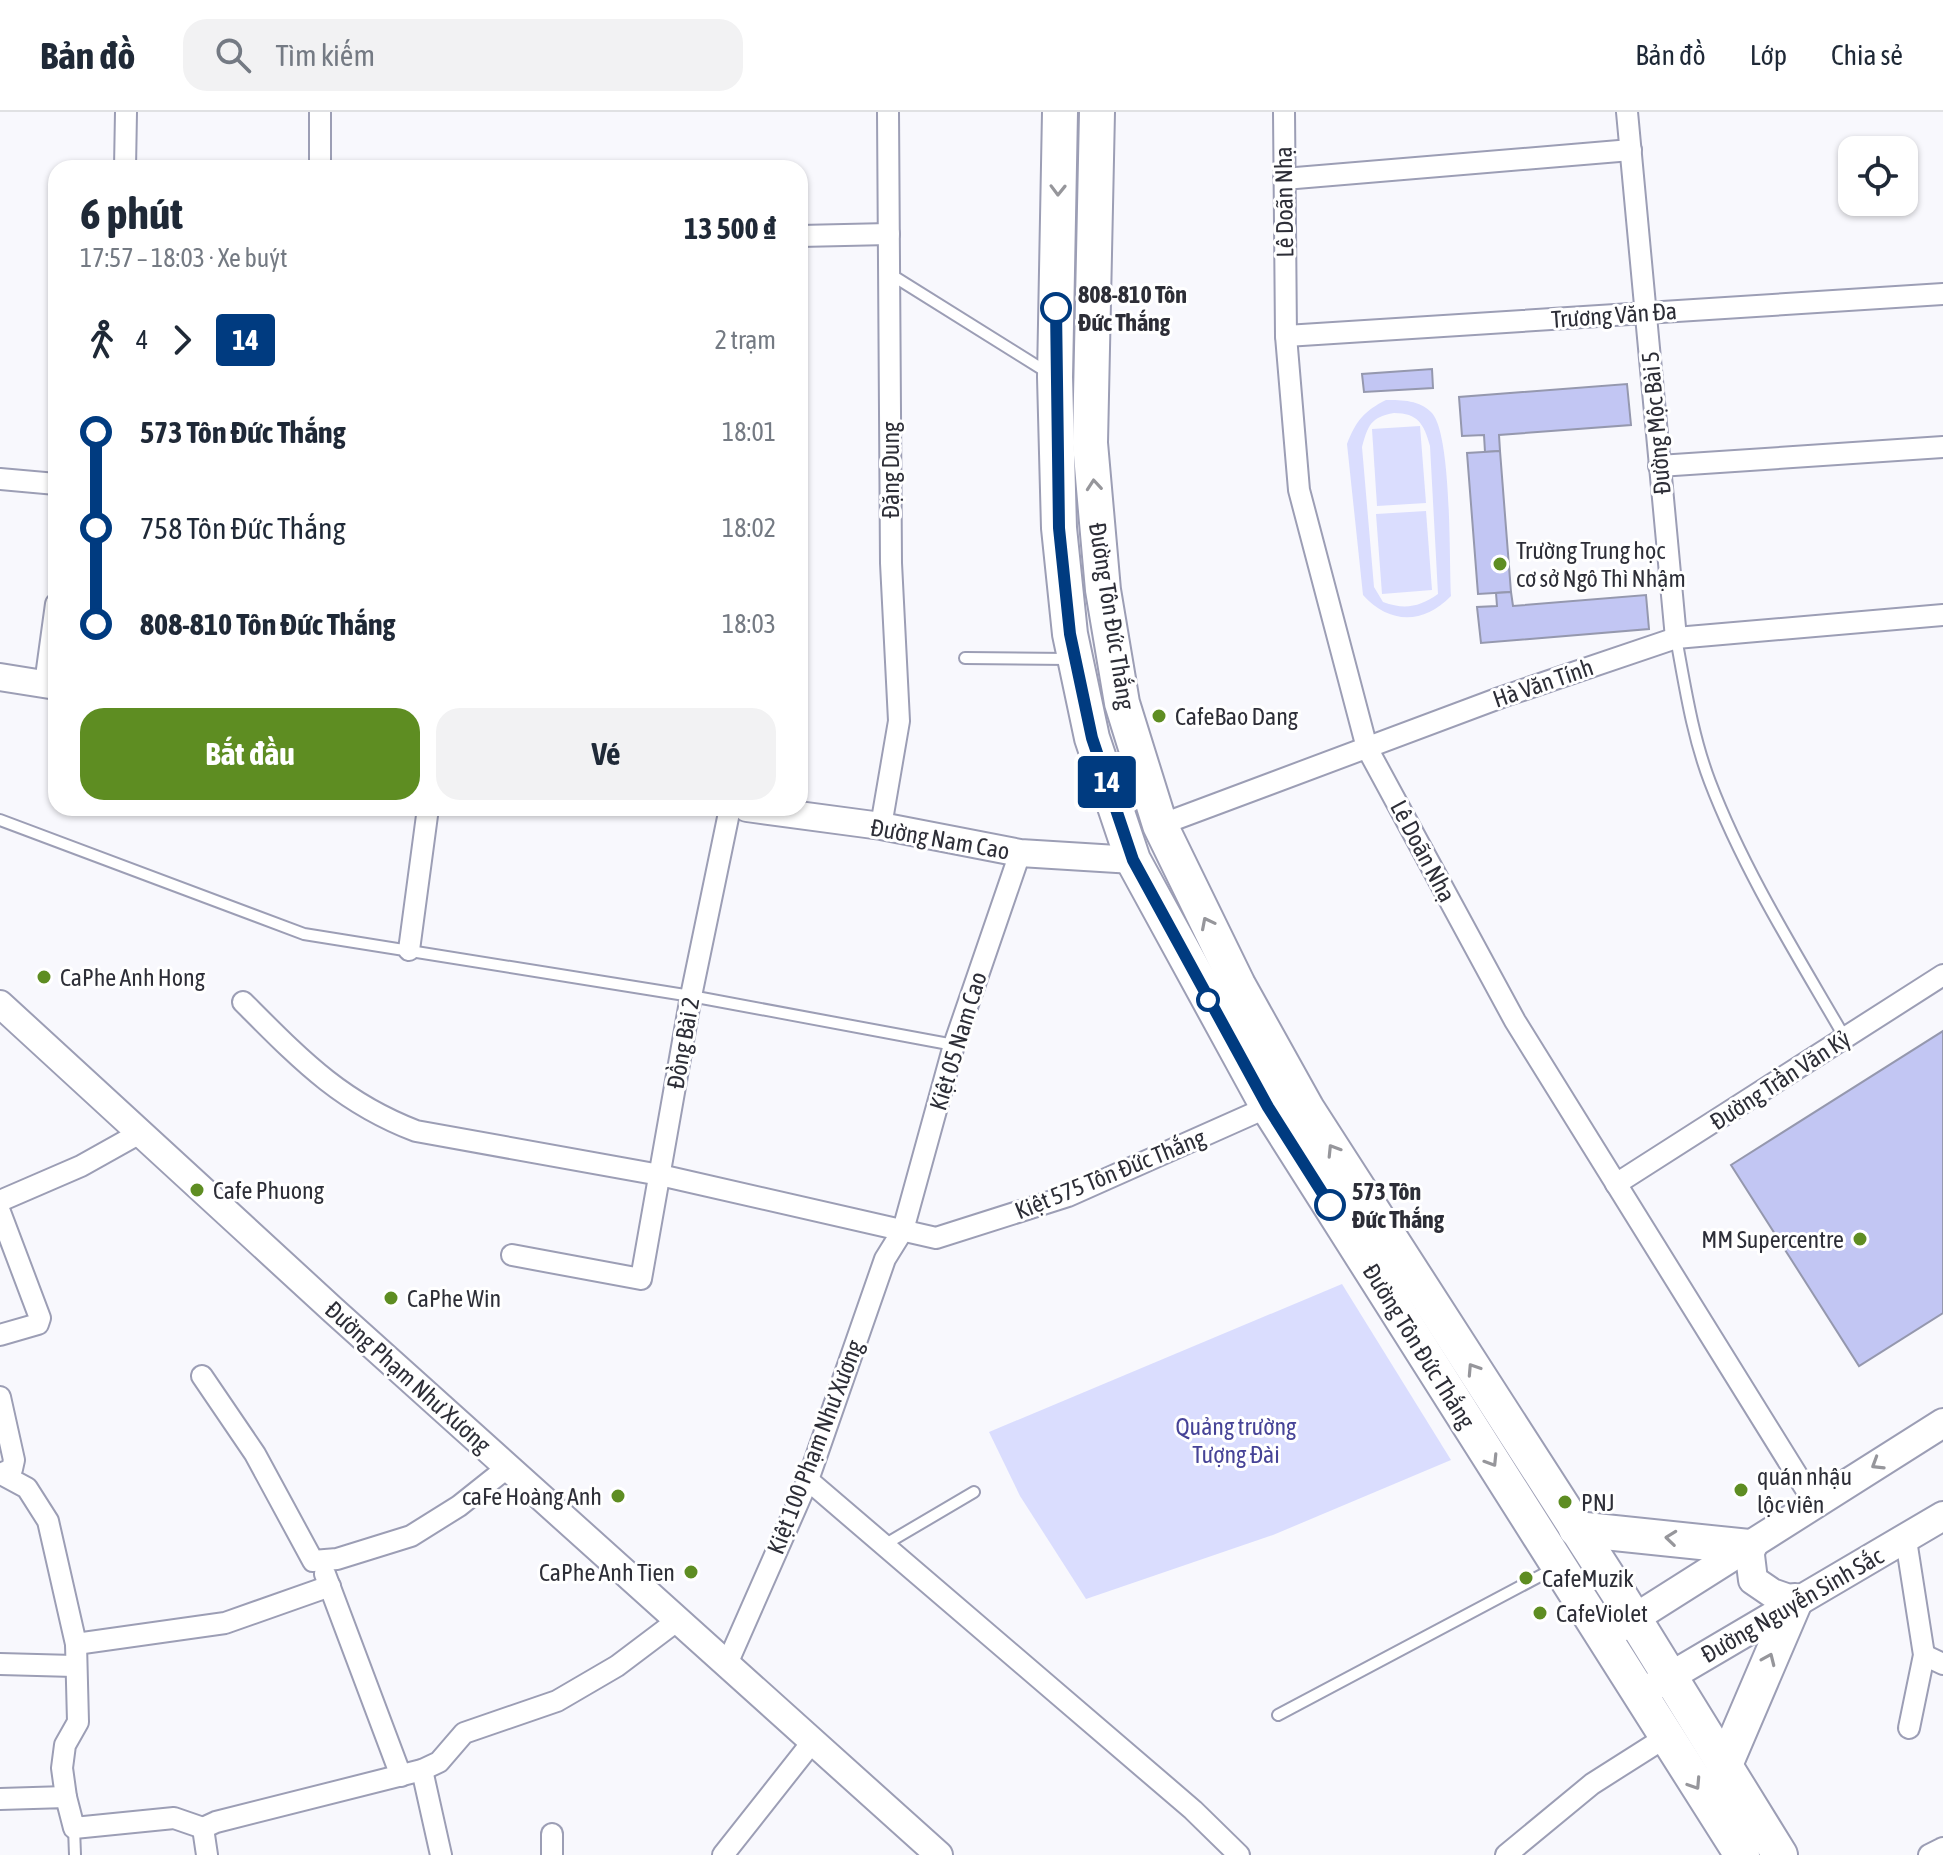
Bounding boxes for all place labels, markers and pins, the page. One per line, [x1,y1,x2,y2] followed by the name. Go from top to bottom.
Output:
[1078,281,1187,336] place label: 808-810 Tôn Đức Thắng
[1041,293,1071,323] marker: 808-810 Tôn Đức Thắng
[1516,537,1686,592] place label: Trường Trung học cơ sở Ngô Thì Nhậm
[1491,555,1509,573] marker: Trường Trung học cơ sở Ngô Thì Nhậm
[1175,703,1299,730] place label: CafeBao Dang
[1150,707,1168,725] marker: CafeBao Dang
[60,964,206,991] place label: CaPhe Anh Hong
[35,968,53,986] marker: CaPhe Anh Hong
[1197,989,1219,1011] unlabelled marker
[213,1177,325,1204] place label: Cafe Phuong
[1352,1178,1445,1233] place label: 573 Tôn Đức Thắng
[188,1181,206,1199] marker: Cafe Phuong
[1315,1190,1345,1220] marker: 573 Tôn Đức Thắng
[1701,1226,1844,1253] place label: MM Supercentre
[1851,1230,1869,1248] marker: MM Supercentre
[407,1285,501,1312] place label: CaPhe Win
[382,1289,400,1307] marker: CaPhe Win
[1757,1463,1852,1518] place label: quán nhậu lộc viên
[1732,1481,1750,1499] marker: quán nhậu lộc viên
[462,1483,602,1510] place label: caFe Hoàng Anh
[609,1487,627,1505] marker: caFe Hoàng Anh
[1581,1489,1615,1516] place label: PNJ
[1556,1493,1574,1511] marker: PNJ
[539,1559,675,1586] place label: CaPhe Anh Tien
[682,1563,700,1581] marker: CaPhe Anh Tien
[1542,1565,1634,1592] place label: CafeMuzik
[1517,1569,1535,1587] marker: CafeMuzik
[1556,1600,1648,1627] place label: CafeViolet
[1531,1604,1549,1622] marker: CafeViolet

